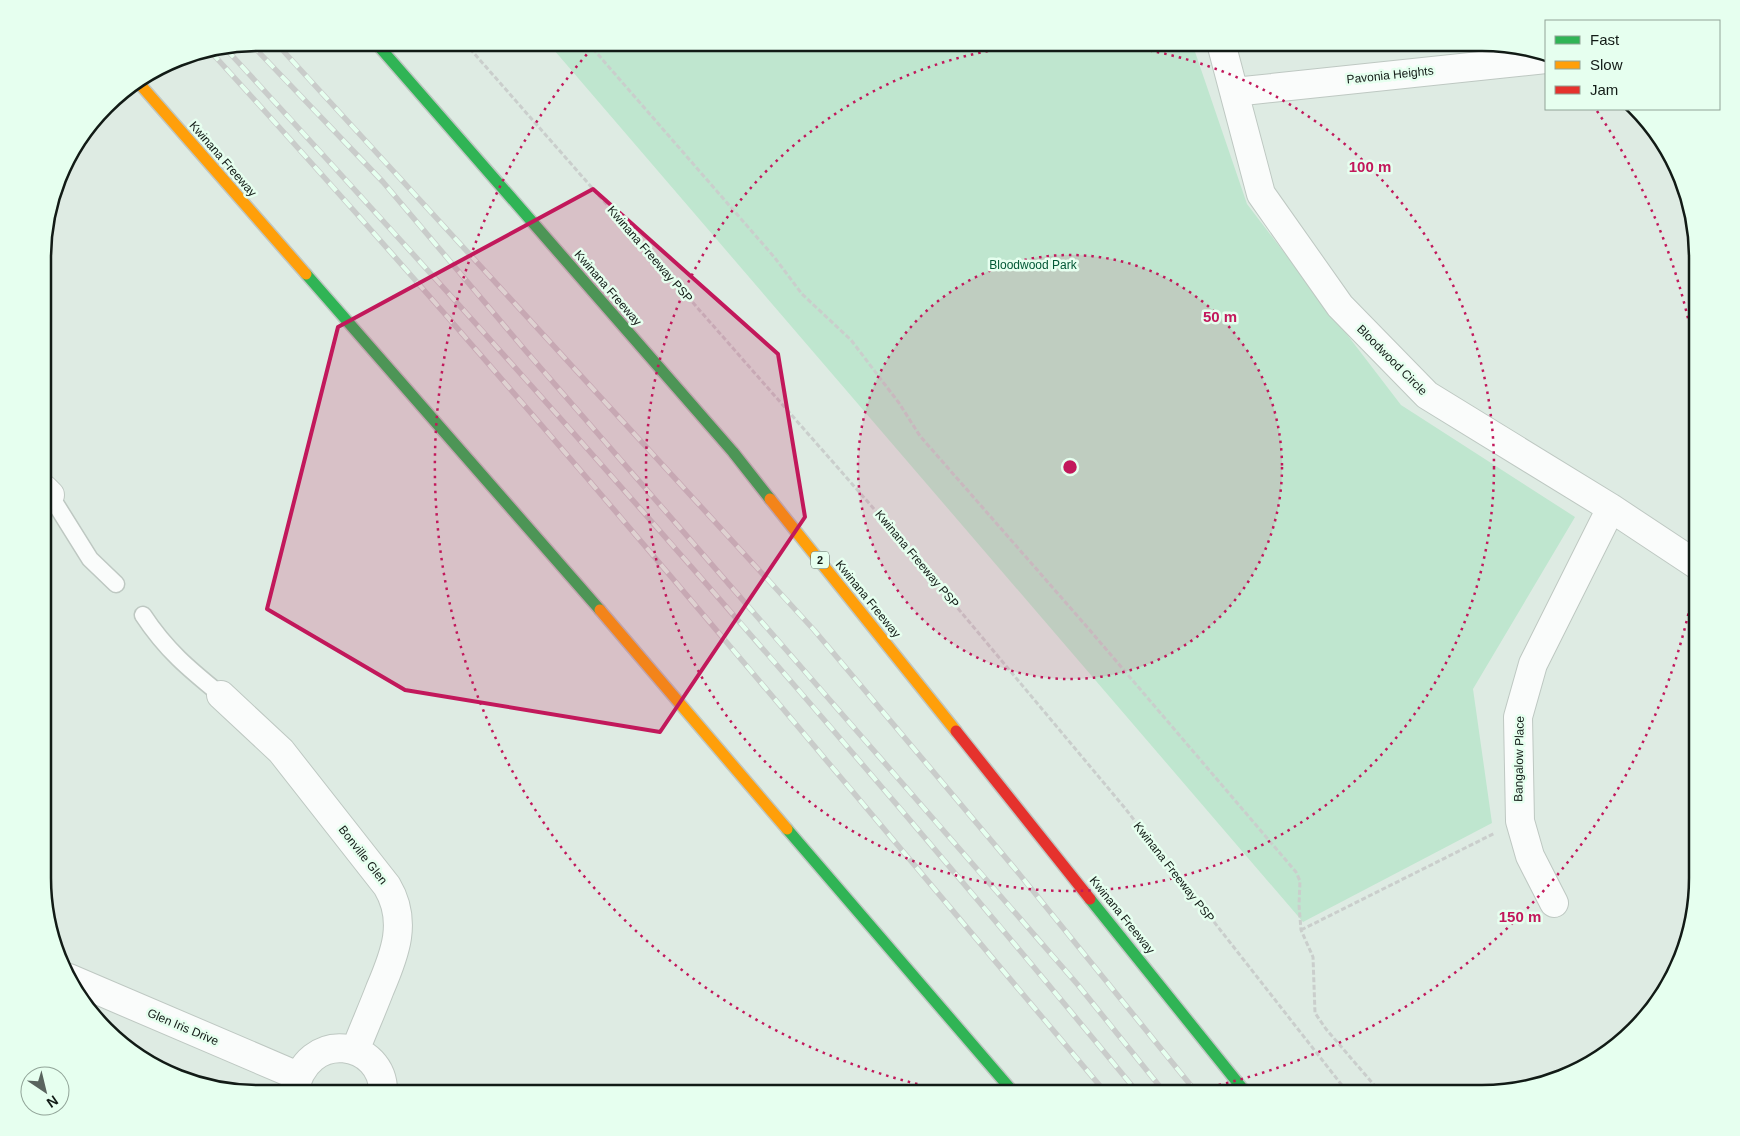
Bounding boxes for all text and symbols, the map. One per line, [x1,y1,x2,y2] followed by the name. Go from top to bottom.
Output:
[1545,20,1720,110] legend
[1590,31,1620,48] text: Fast
[1590,56,1623,73] text: Slow
[1346,63,1434,87] street label: Pavonia Heights
[1590,81,1618,98] text: Jam
[186,118,260,200] street label: Kwinana Freeway
[1349,158,1391,175] text: 100 m
[604,203,696,305] street label: Kwinana Freeway PSP
[571,247,645,329] street label: Kwinana Freeway
[989,258,1078,272] park label: Bloodwood Park
[1203,308,1237,325] text: 50 m
[1354,322,1430,398] street label: Bloodwood Circle
[1061,458,1079,476] centre of rings
[872,507,962,611] street label: Kwinana Freeway PSP
[811,552,829,568] road number: 2
[833,558,903,640] street label: Kwinana Freeway
[1511,716,1527,802] street label: Bangalow Place
[1131,819,1217,925] street label: Kwinana Freeway PSP
[336,823,390,887] street label: Bonville Glen
[1087,874,1157,956] street label: Kwinana Freeway
[1499,908,1541,925] text: 150 m
[145,1006,221,1048] street label: Glen Iris Drive
[20,1066,70,1116] north arrow
[44,1092,61,1111] text: N

